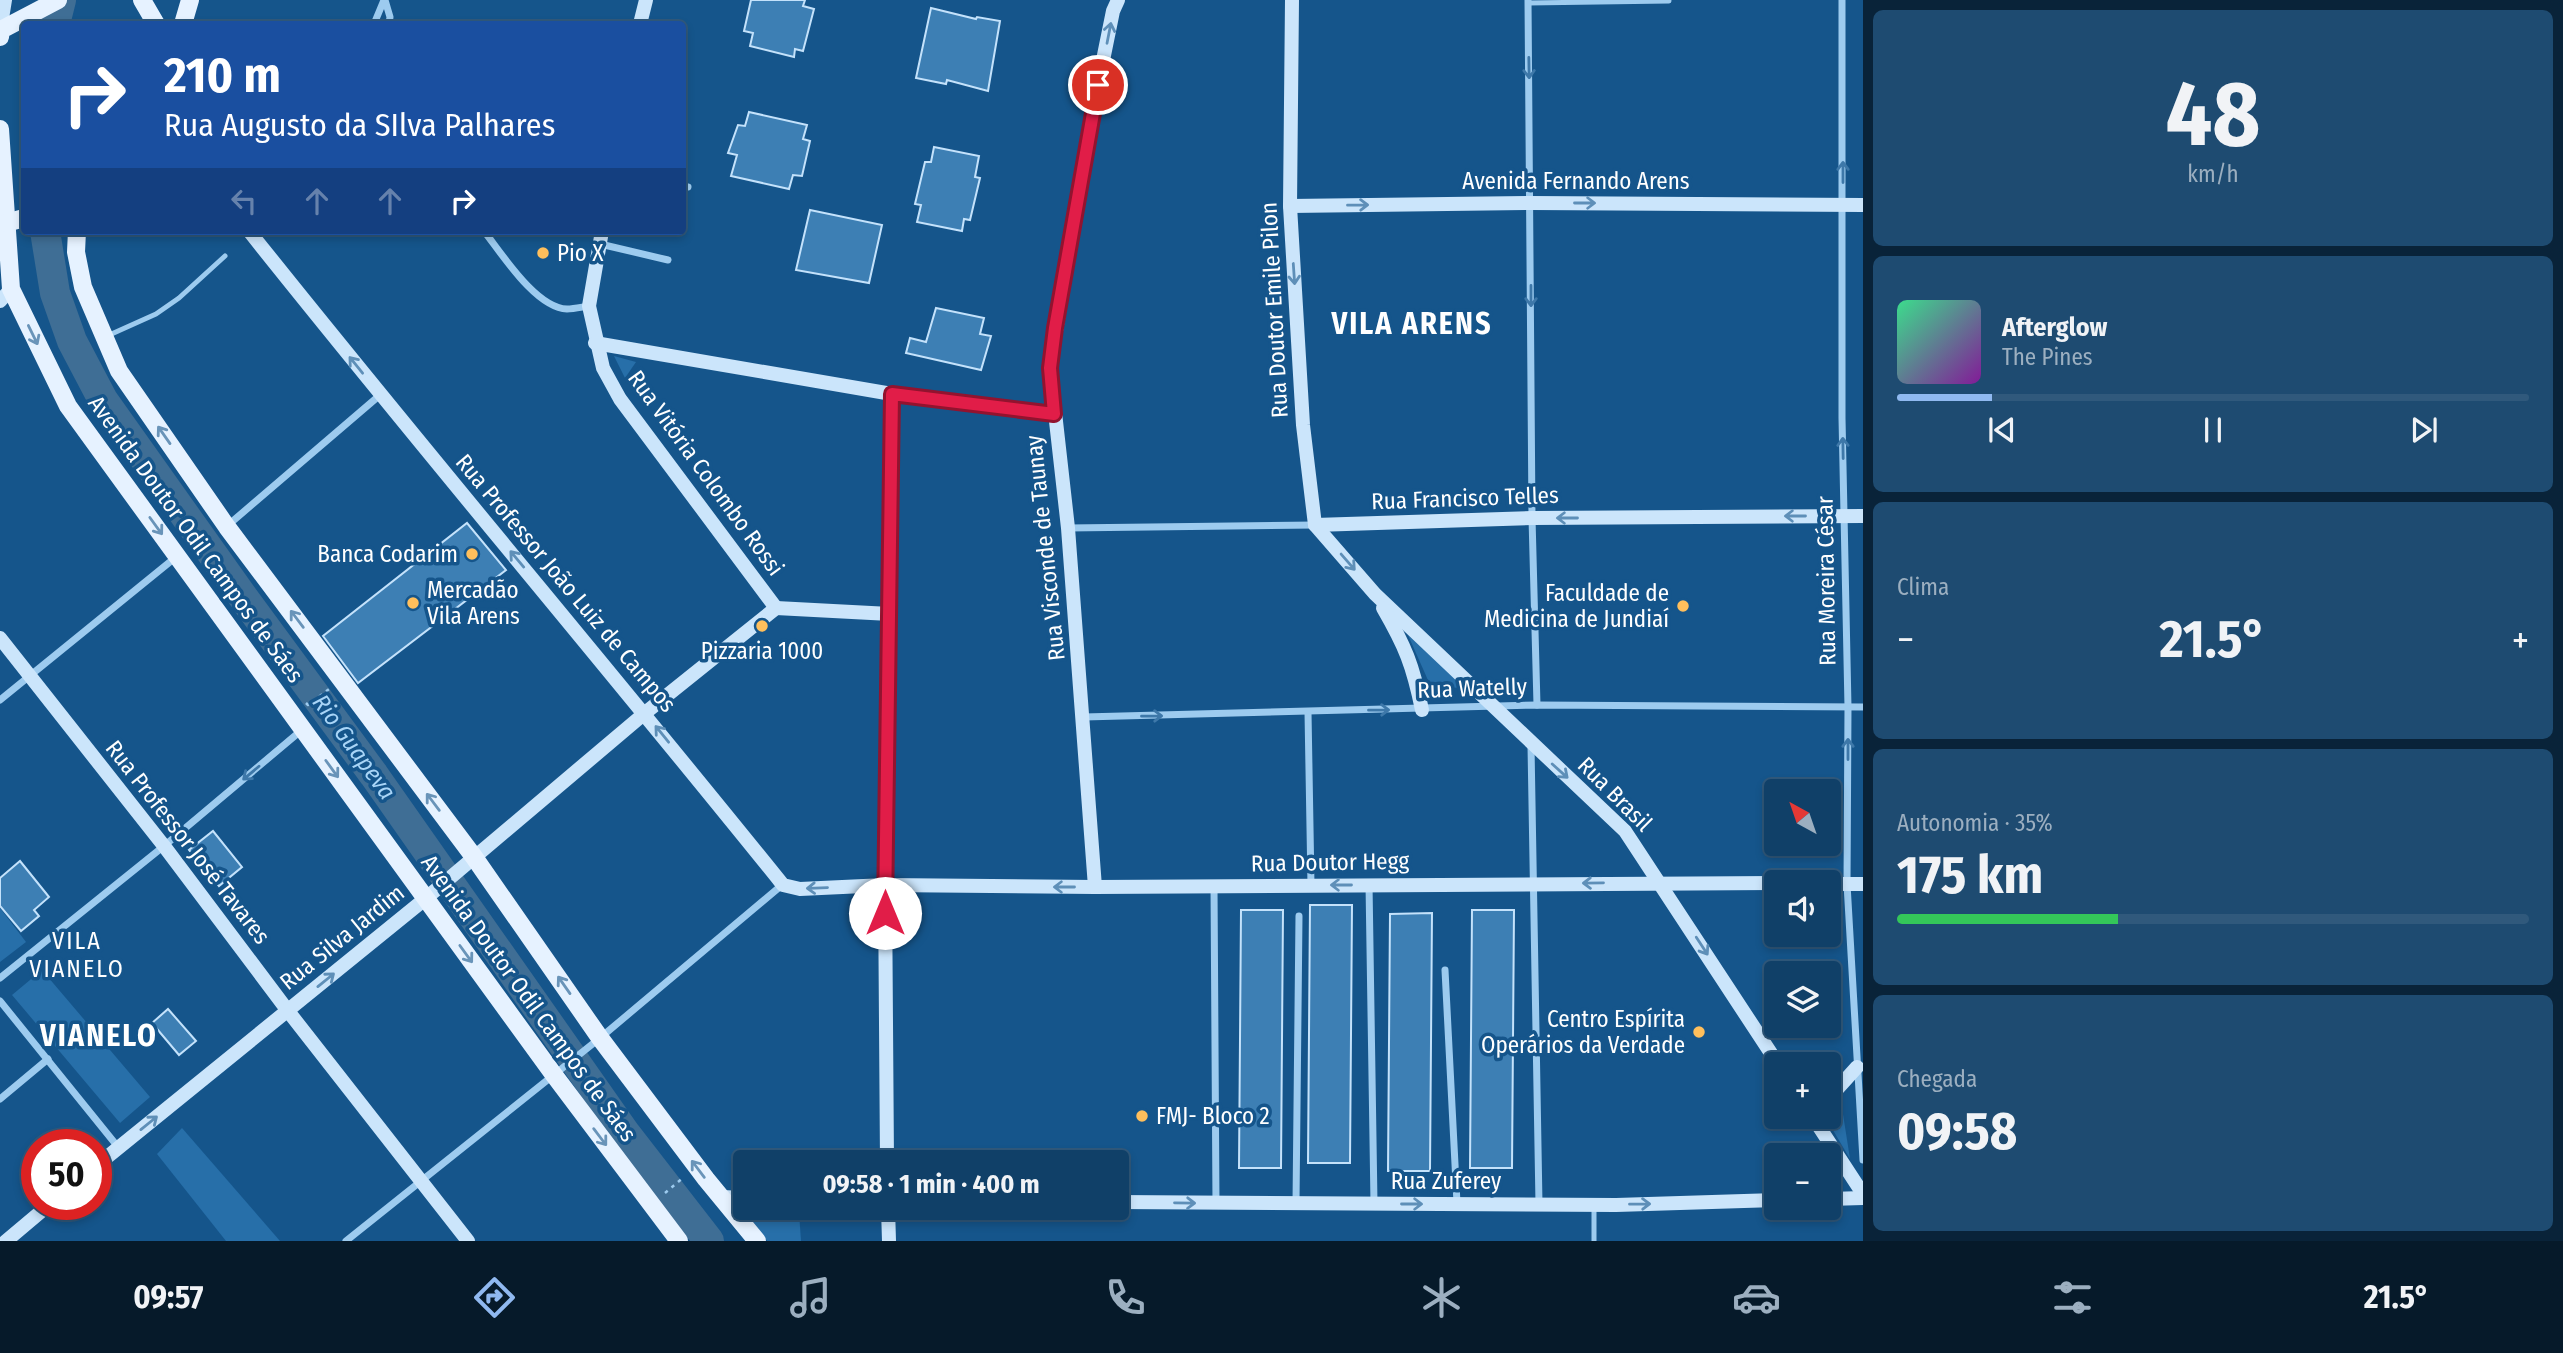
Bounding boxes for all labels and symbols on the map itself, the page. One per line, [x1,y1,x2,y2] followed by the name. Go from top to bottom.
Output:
[1103,22,1116,45] one-way arrow
[1068,55,1128,115] pin
[1522,56,1536,79] one-way arrow
[1836,161,1850,184] one-way arrow
[1462,167,1690,195] street label: Avenida Fernando Arens
[1574,197,1597,210] one-way arrow
[1346,198,1369,212] one-way arrow
[1254,201,1294,419] street label: Rua Doutor Emile Pilon
[557,239,604,267] place label: Pio X
[535,245,551,261] marker: Pio X
[1288,262,1301,285] one-way arrow
[1524,284,1538,307] one-way arrow
[1330,306,1493,342] district label: VILA ARENS
[27,324,41,345] one-way arrow
[348,356,363,375] one-way arrow
[622,365,790,581] street label: Rua Vitória Colombo Rossi
[82,390,310,688] street label: Avenida Doutor Odil Campos de Sáes
[157,426,171,445] one-way arrow
[1019,433,1071,662] street label: Rua Visconde de Taunay
[1836,437,1849,460] one-way arrow
[450,448,682,718] street label: Rua Professor João Luiz de Campos
[1371,481,1559,515] street label: Rua Francisco Telles
[1811,496,1841,666] street label: Rua Moreira César
[1784,509,1807,523] one-way arrow
[1556,511,1579,525] one-way arrow
[148,516,163,535] one-way arrow
[317,540,458,568] place label: Banca Codarim
[464,546,480,562] marker: Banca Codarim
[509,551,524,569] one-way arrow
[1340,553,1355,571] one-way arrow
[427,576,520,630] place label: Mercadão Vila Arens
[1484,579,1669,633] place label: Faculdade de Medicina de Jundiaí
[405,595,421,611] marker: Mercadão Vila Arens
[1675,598,1691,614] marker: Faculdade de Medicina de Jundiaí
[290,611,305,629] one-way arrow
[754,618,770,634] marker: Pizzaria 1000
[701,637,823,665] place label: Pizzaria 1000
[1417,672,1528,704] street label: Rua Watelly
[307,689,401,805] water label: Rio Guapeva
[1367,704,1390,717] one-way arrow
[1140,709,1163,722] one-way arrow
[654,726,670,744] one-way arrow
[100,735,276,949] street label: Rua Professor José Tavares
[1841,738,1855,761] one-way arrow
[1572,751,1658,837] street label: Rua Brasil
[325,759,340,778] one-way arrow
[1551,763,1569,779] one-way arrow
[242,765,260,781] one-way arrow
[1764,779,1841,856] north arrow
[426,793,441,812] one-way arrow
[1251,847,1410,877] street label: Rua Doutor Hegg
[415,849,643,1147] street label: Avenida Doutor Odil Campos de Sáes
[848,876,922,950] position arrow
[1582,877,1605,890] one-way arrow
[274,878,410,996] street label: Rua Silva Jardim
[1330,878,1353,892] one-way arrow
[1053,880,1076,894] one-way arrow
[806,881,829,895] one-way arrow
[29,927,125,983] district label: VILA VIANELO
[1696,936,1710,956] one-way arrow
[458,944,473,963] one-way arrow
[317,972,335,987] one-way arrow
[557,976,571,995] one-way arrow
[1481,1005,1685,1059] place label: Centro Espírita Operários da Verdade
[39,1018,158,1054] district label: VIANELO
[1691,1024,1707,1040] marker: Centro Espírita Operários da Verdade
[1156,1102,1270,1130] place label: FMJ- Bloco 2
[1134,1108,1150,1124] marker: FMJ- Bloco 2
[140,1115,158,1130] one-way arrow
[593,1127,608,1146] one-way arrow
[21,1129,112,1220] speed limit sign: 50
[691,1160,706,1179] one-way arrow
[1391,1167,1502,1195] street label: Rua Zuferey
[1173,1196,1196,1210] one-way arrow
[1400,1197,1423,1211] one-way arrow
[1628,1197,1651,1211] one-way arrow

